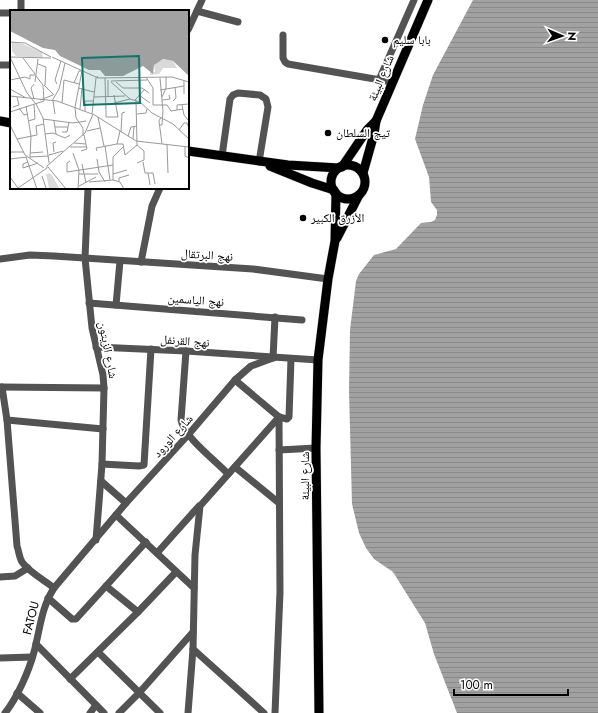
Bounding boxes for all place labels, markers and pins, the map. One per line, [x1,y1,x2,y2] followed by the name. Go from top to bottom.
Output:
[393,31,431,49] place label: بابا سليم
[380,35,390,45] marker: بابا سليم
[336,124,390,142] place label: تيج السلطان
[323,128,333,138] marker: تيج السلطان
[310,209,364,227] place label: الأزرق الكبير
[298,213,308,223] marker: الأزرق الكبير

